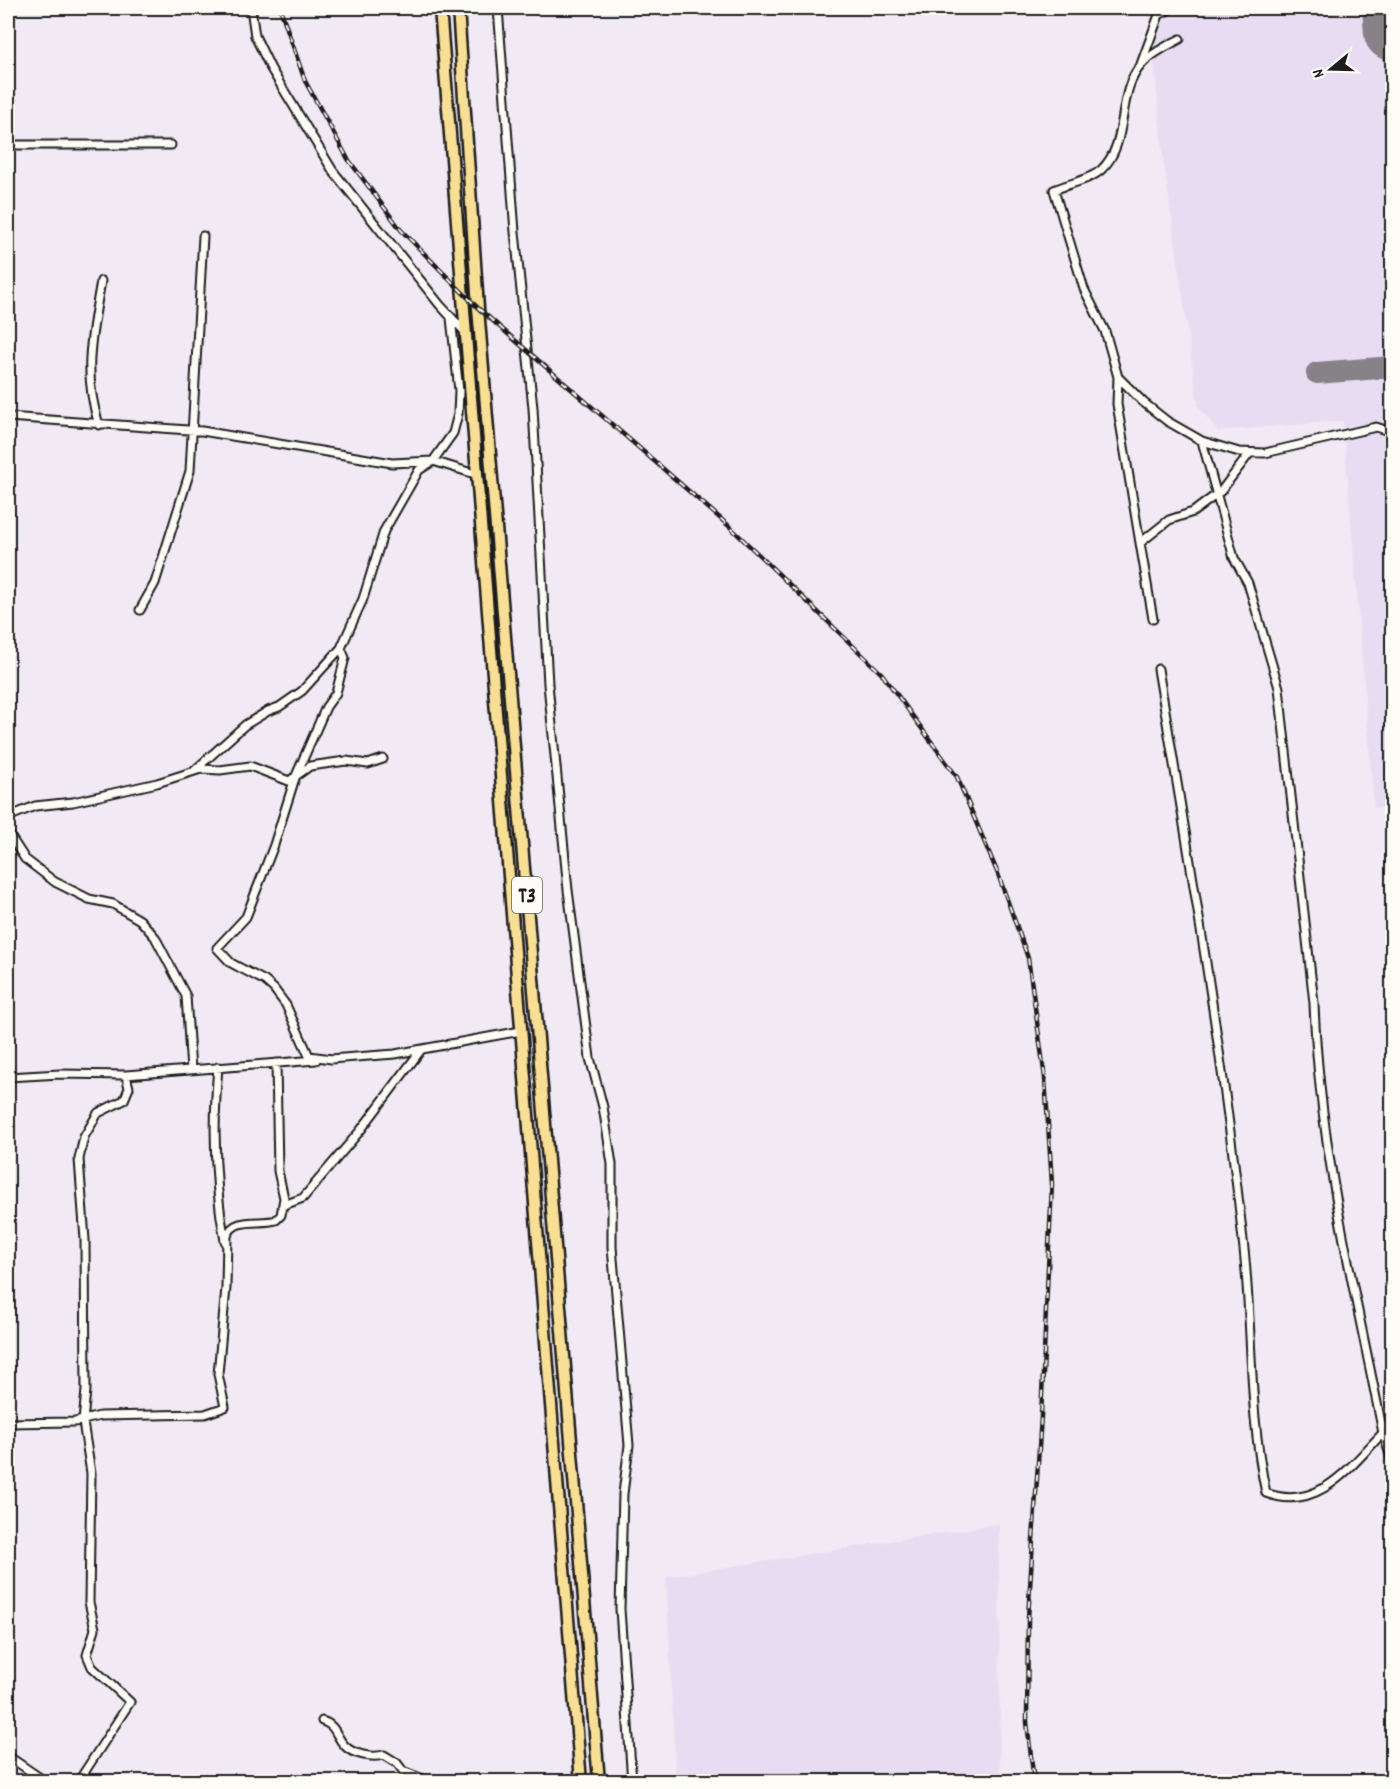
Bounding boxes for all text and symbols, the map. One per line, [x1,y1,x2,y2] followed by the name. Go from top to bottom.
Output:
[1301,39,1361,99] north arrow
[1307,65,1331,81] text: N
[512,877,542,913] road number: T3

